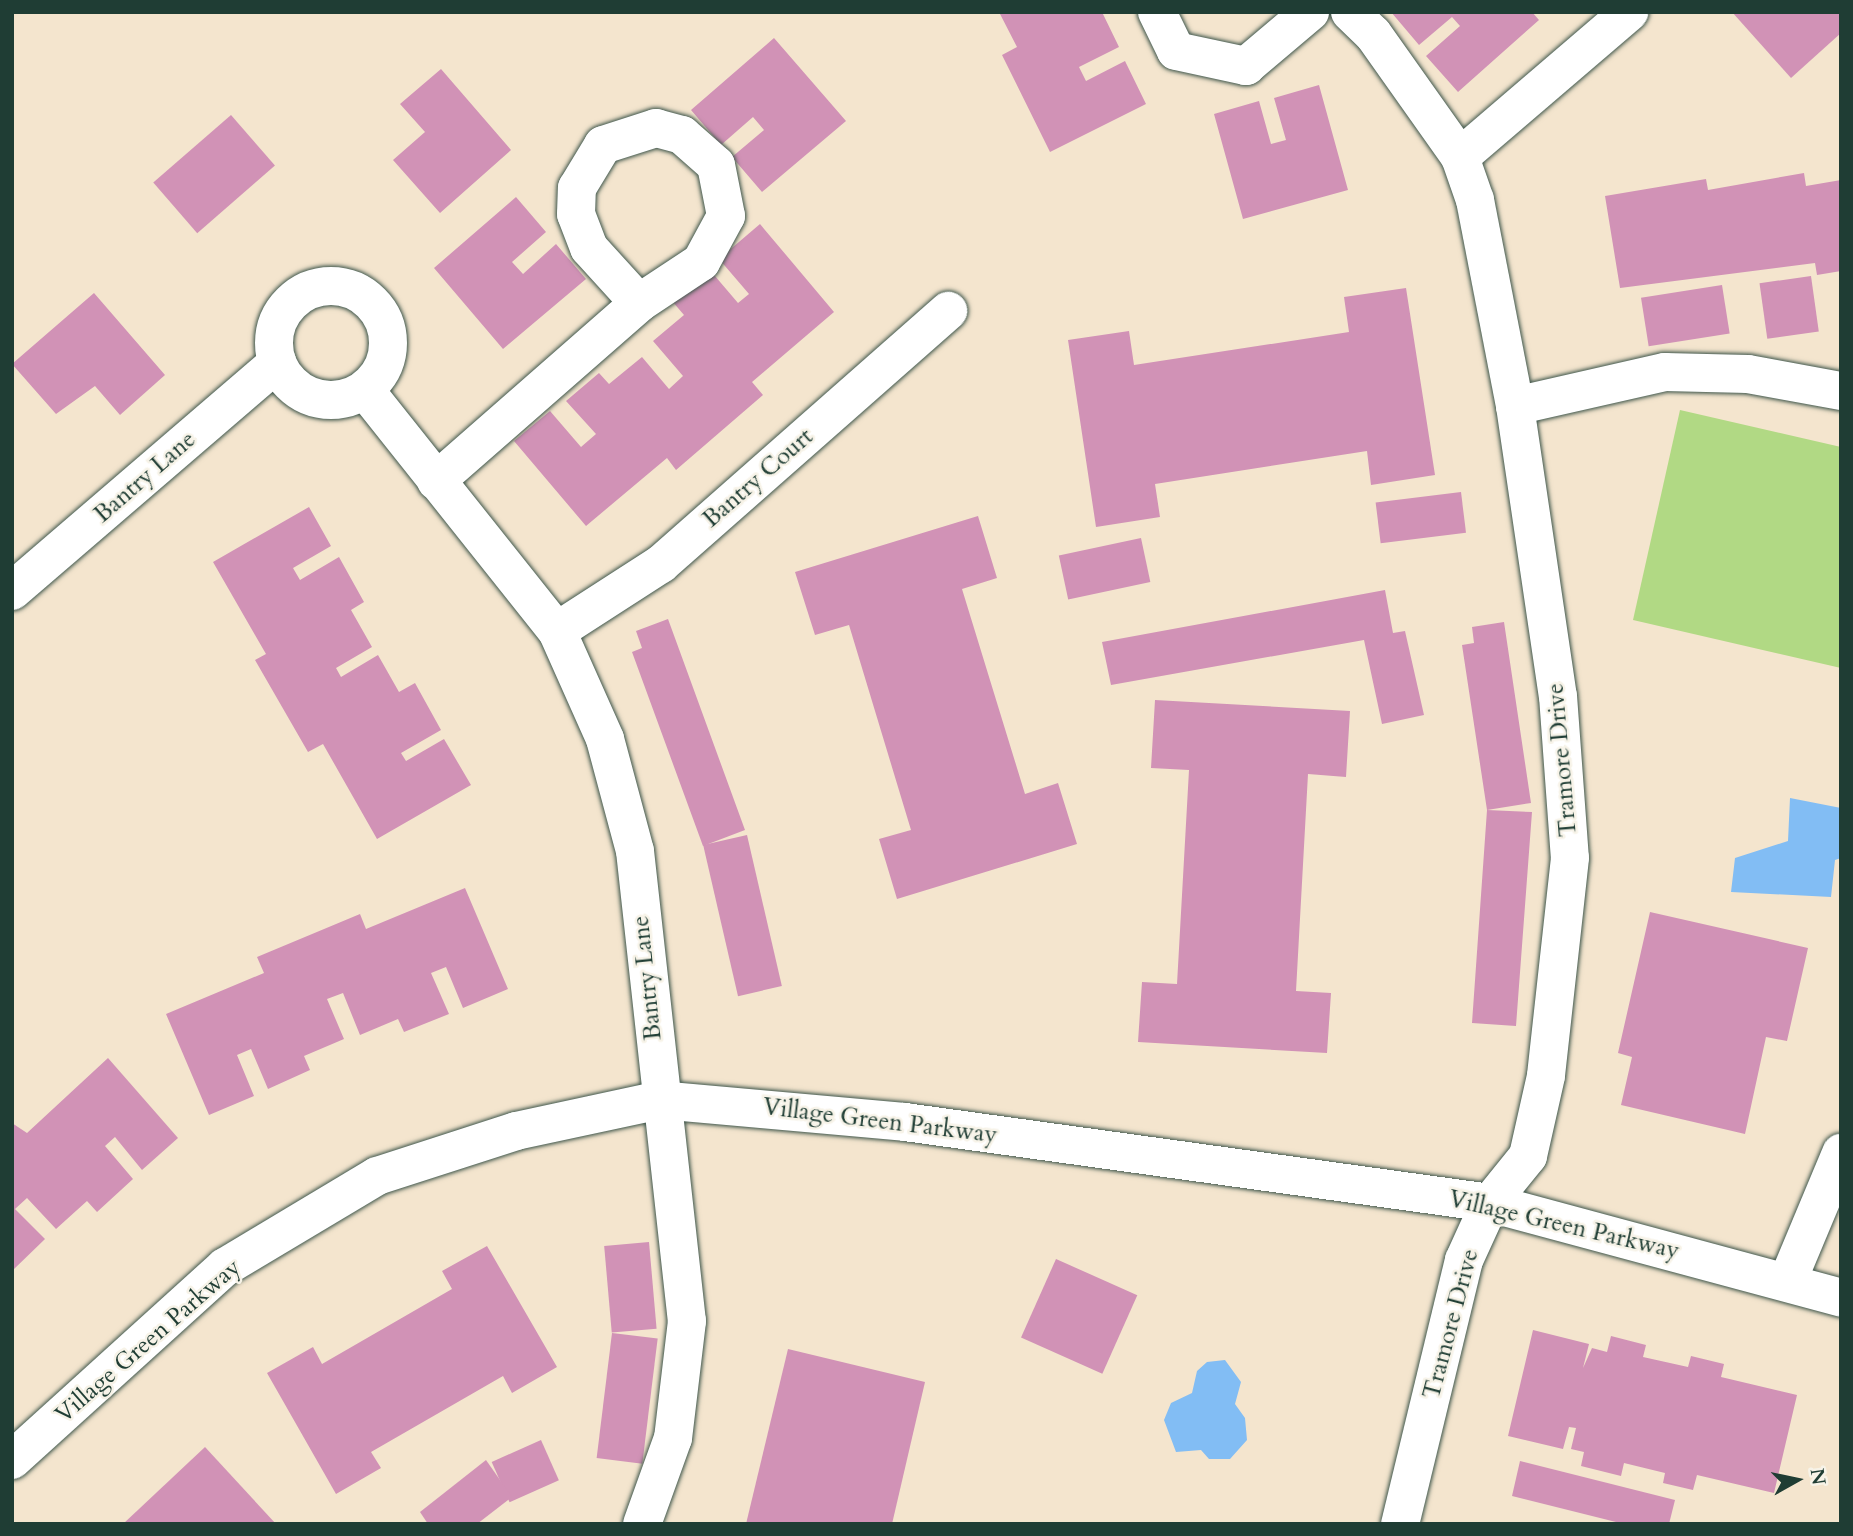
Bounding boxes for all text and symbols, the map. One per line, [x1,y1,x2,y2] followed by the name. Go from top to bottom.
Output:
[697,422,819,534] street label: Bantry Court
[88,425,202,529] street label: Bantry Lane
[1541,682,1583,838] street label: Tramore Drive
[626,914,668,1042] street label: Bantry Lane
[761,1092,999,1150] street label: Village Green Parkway
[1446,1184,1682,1266] street label: Village Green Parkway
[1417,1246,1485,1402] street label: Tramore Drive
[50,1253,246,1429] street label: Village Green Parkway
[1762,1445,1832,1515] north arrow
[1804,1467,1832,1487] text: N

